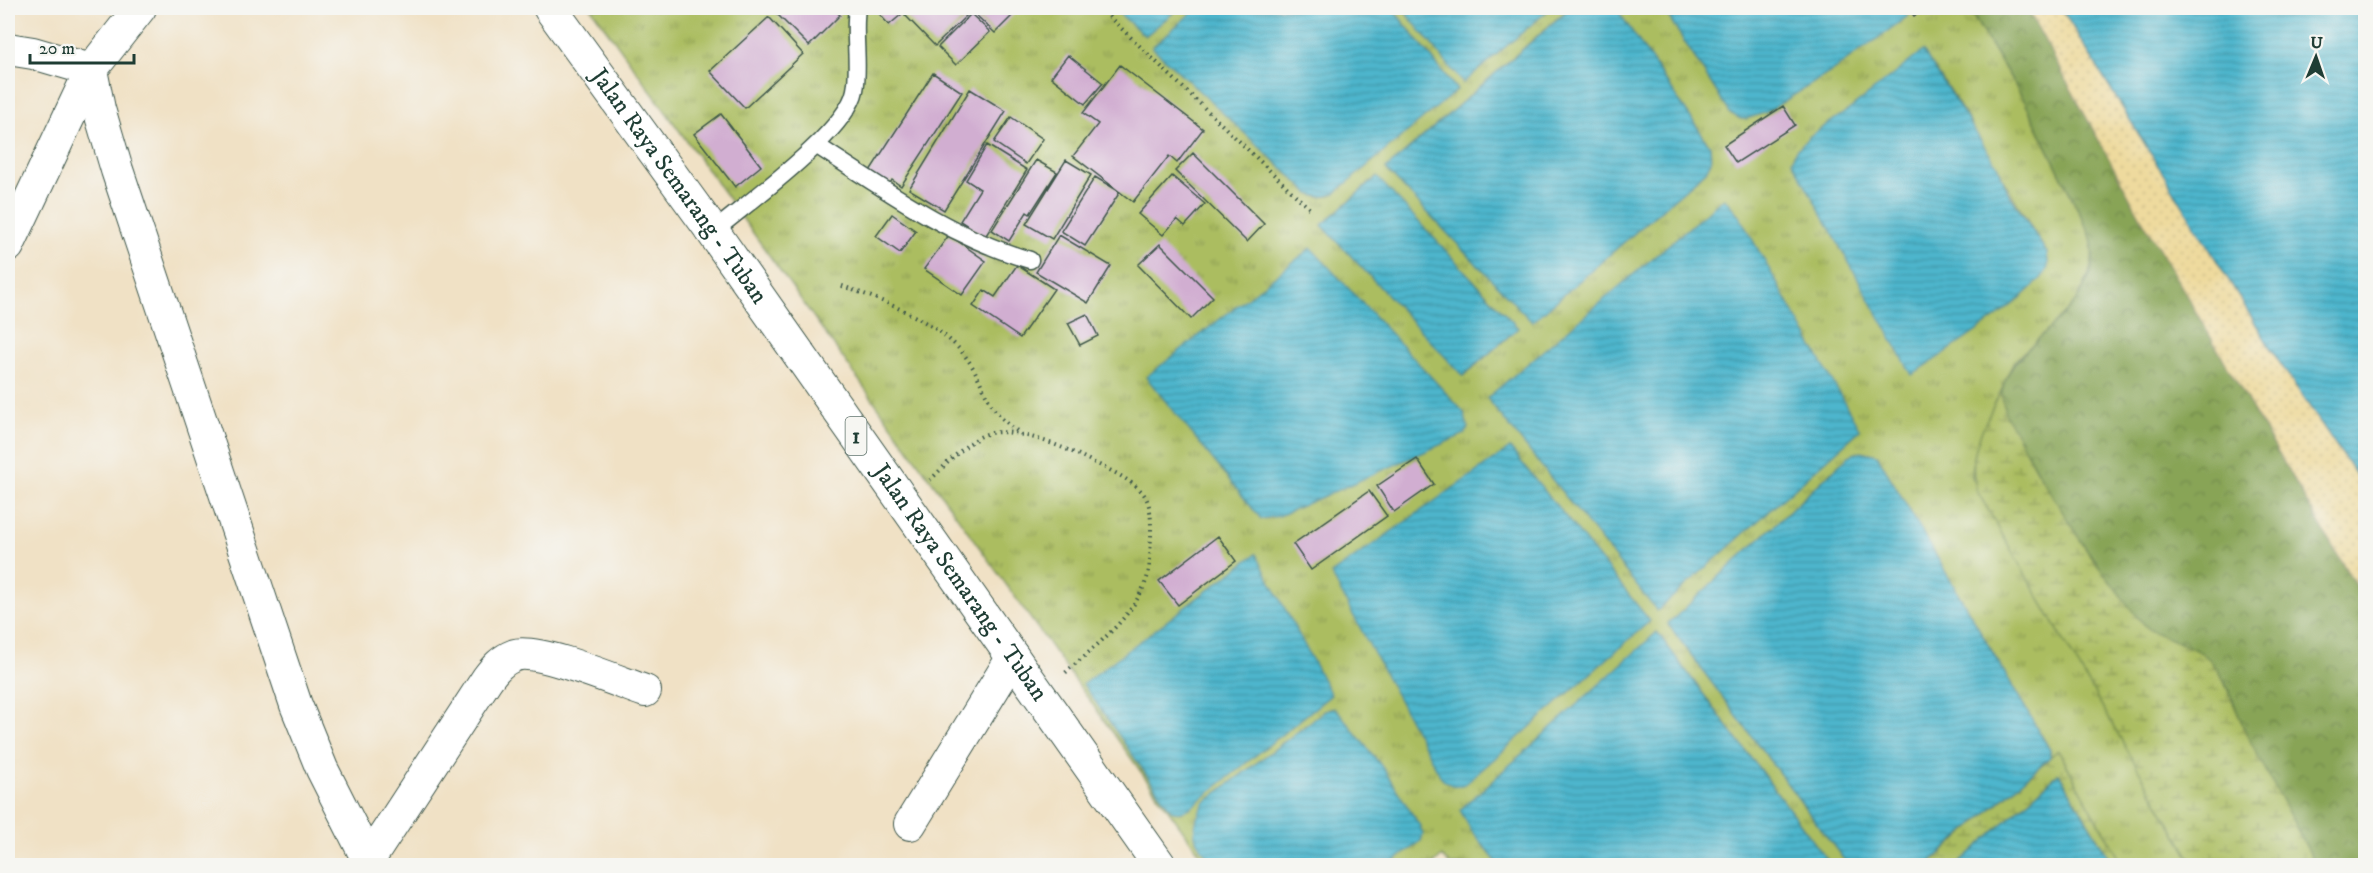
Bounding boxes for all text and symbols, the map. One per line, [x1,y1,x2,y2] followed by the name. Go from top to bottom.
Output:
[30,27,134,65] scale bar
[2286,27,2346,87] north arrow
[2310,33,2324,53] text: U
[39,38,75,60] text: 20 m
[583,61,774,310] street label: Jalan Raya Semarang - Tuban
[846,417,866,455] road number: 1
[865,456,1054,707] street label: Jalan Raya Semarang - Tuban

